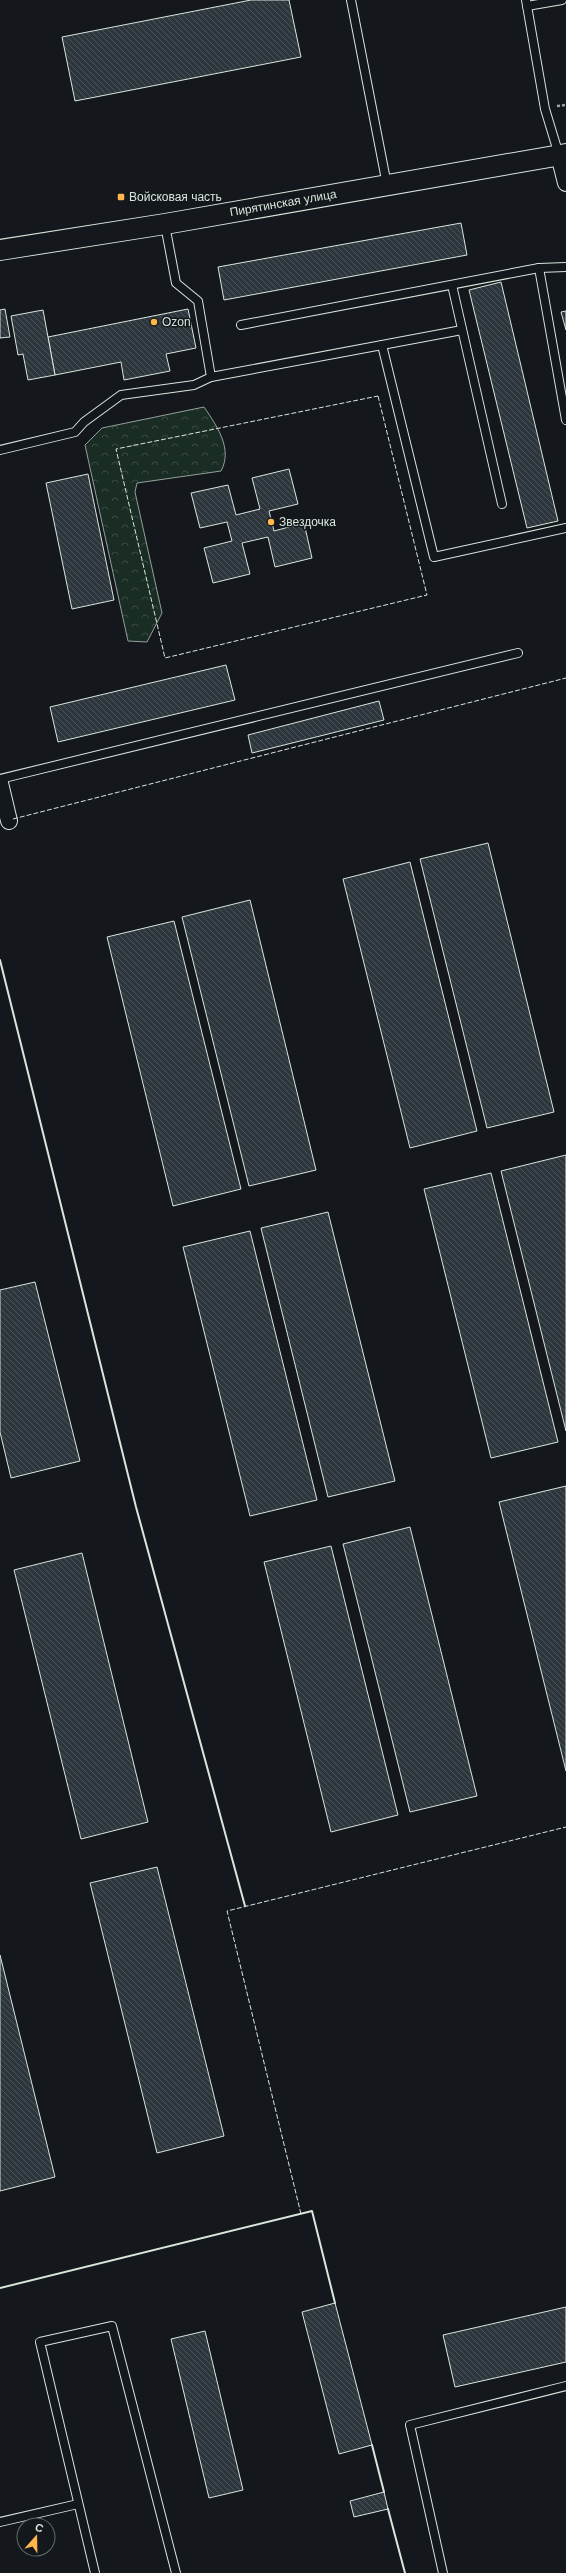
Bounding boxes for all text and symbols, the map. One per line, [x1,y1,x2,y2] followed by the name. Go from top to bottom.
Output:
[229,187,338,219] street label: Пирятинская улица
[129,190,222,204] place label: Войсковая часть
[116,192,126,202] marker: Войсковая часть
[162,315,191,329] place label: Ozon
[149,317,159,327] marker: Ozon
[279,515,336,529] place label: Звездочка
[266,517,276,527] marker: Звездочка
[16,2517,56,2557] north arrow
[34,2521,45,2535] text: С

